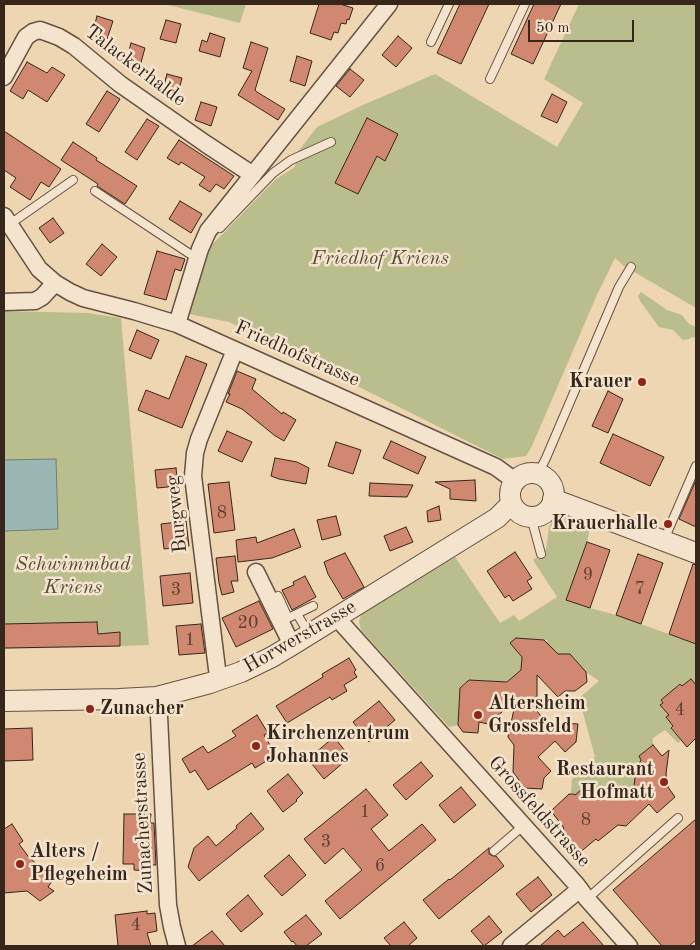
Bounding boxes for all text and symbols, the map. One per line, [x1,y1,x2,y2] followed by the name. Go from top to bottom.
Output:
[530,10,636,42] scale bar
[80,20,190,112] street label: Talackerhalde
[536,21,570,36] text: 50 m
[311,247,449,271] park label: Friedhof Kriens
[231,316,363,392] street label: Friedhofstrasse
[569,370,632,394] place label: Krauer
[636,376,648,388] marker: Krauer
[161,474,193,554] street label: Burgweg
[217,502,227,524] house number: 8
[552,512,658,536] place label: Krauerhalle
[662,518,674,530] marker: Krauerhalle
[15,553,131,600] park label: Schwimmbad Kriens
[583,564,593,586] house number: 9
[635,578,645,600] house number: 7
[171,579,181,601] house number: 3
[239,595,361,679] street label: Horwerstrasse
[238,612,258,634] house number: 20
[185,629,195,651] house number: 1
[488,692,586,739] place label: Altersheim Grossfeld
[100,697,184,721] place label: Zunacher
[675,699,685,721] house number: 4
[84,703,96,715] marker: Zunacher
[472,709,484,721] marker: Altersheim Grossfeld
[266,722,410,769] place label: Kirchenzentrum Johannes
[250,740,262,752] marker: Kirchenzentrum Johannes
[483,751,595,873] street label: Grossfeldstrasse
[127,752,159,894] street label: Zunacherstrasse
[556,758,654,805] place label: Restaurant Hofmatt
[658,776,670,788] marker: Restaurant Hofmatt
[360,801,370,823] house number: 1
[581,809,591,831] house number: 8
[321,831,331,853] house number: 3
[30,840,128,887] place label: Alters / Pflegeheim
[375,855,385,877] house number: 6
[14,858,26,870] marker: Alters / Pflegeheim
[131,914,141,936] house number: 4

